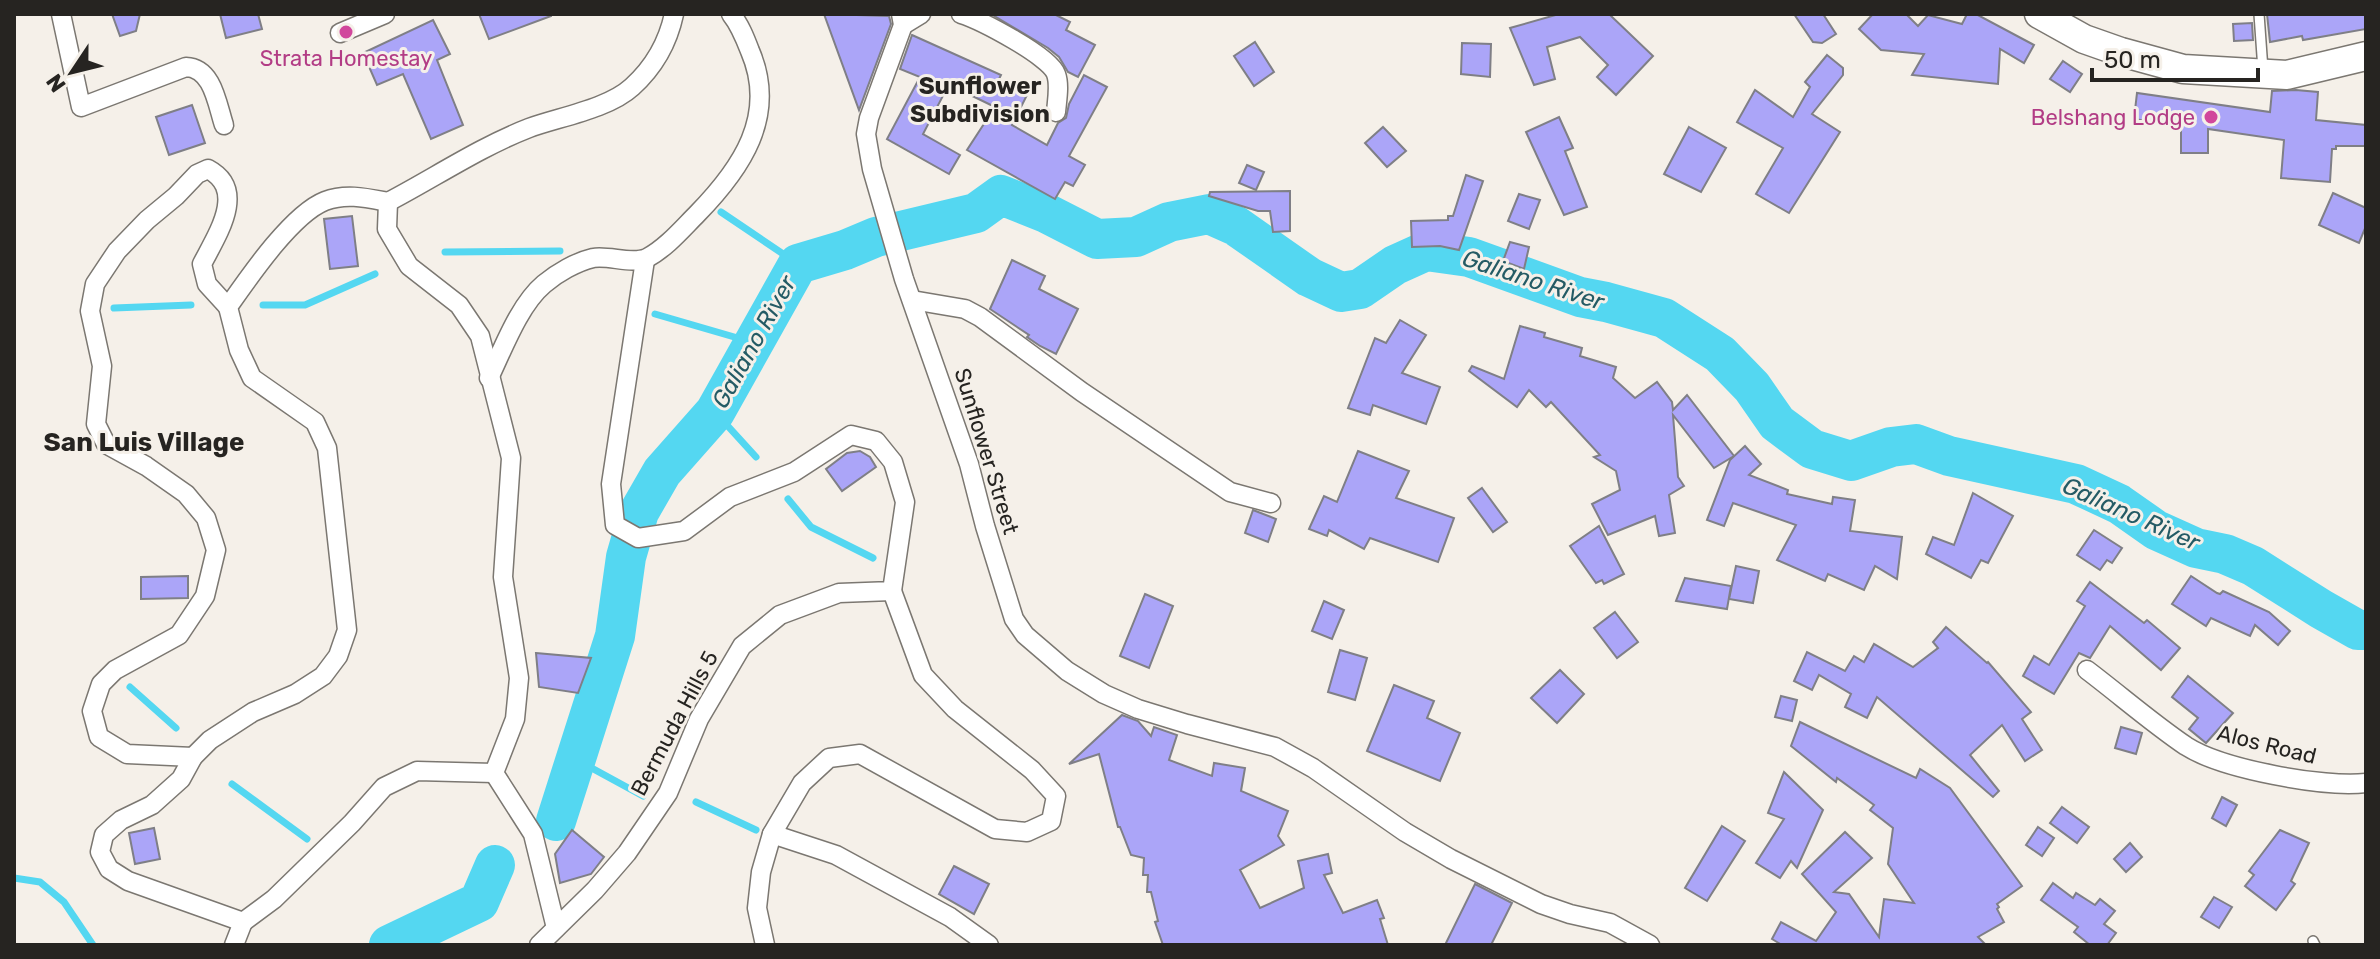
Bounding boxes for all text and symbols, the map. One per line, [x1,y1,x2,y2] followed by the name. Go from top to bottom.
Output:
[337,23,355,41] marker: Strata Homestay
[32,32,112,112] north arrow
[2092,32,2258,82] scale bar
[260,45,432,72] place label: Strata Homestay
[2104,46,2161,74] text: 50 m
[40,69,72,97] text: N
[910,72,1050,128] district label: Sunflower Subdivision
[2031,104,2195,131] place label: Belshang Lodge
[2202,108,2220,126] marker: Belshang Lodge
[1459,244,1608,316] water label: Galiano River
[706,270,802,413] water label: Galiano River
[948,365,1025,538] street label: Sunflower Street
[44,427,244,458] district label: San Luis Village
[2058,471,2205,557] water label: Galiano River
[625,646,724,800] street label: Bermuda Hills 5
[2214,719,2319,770] street label: Alos Road

